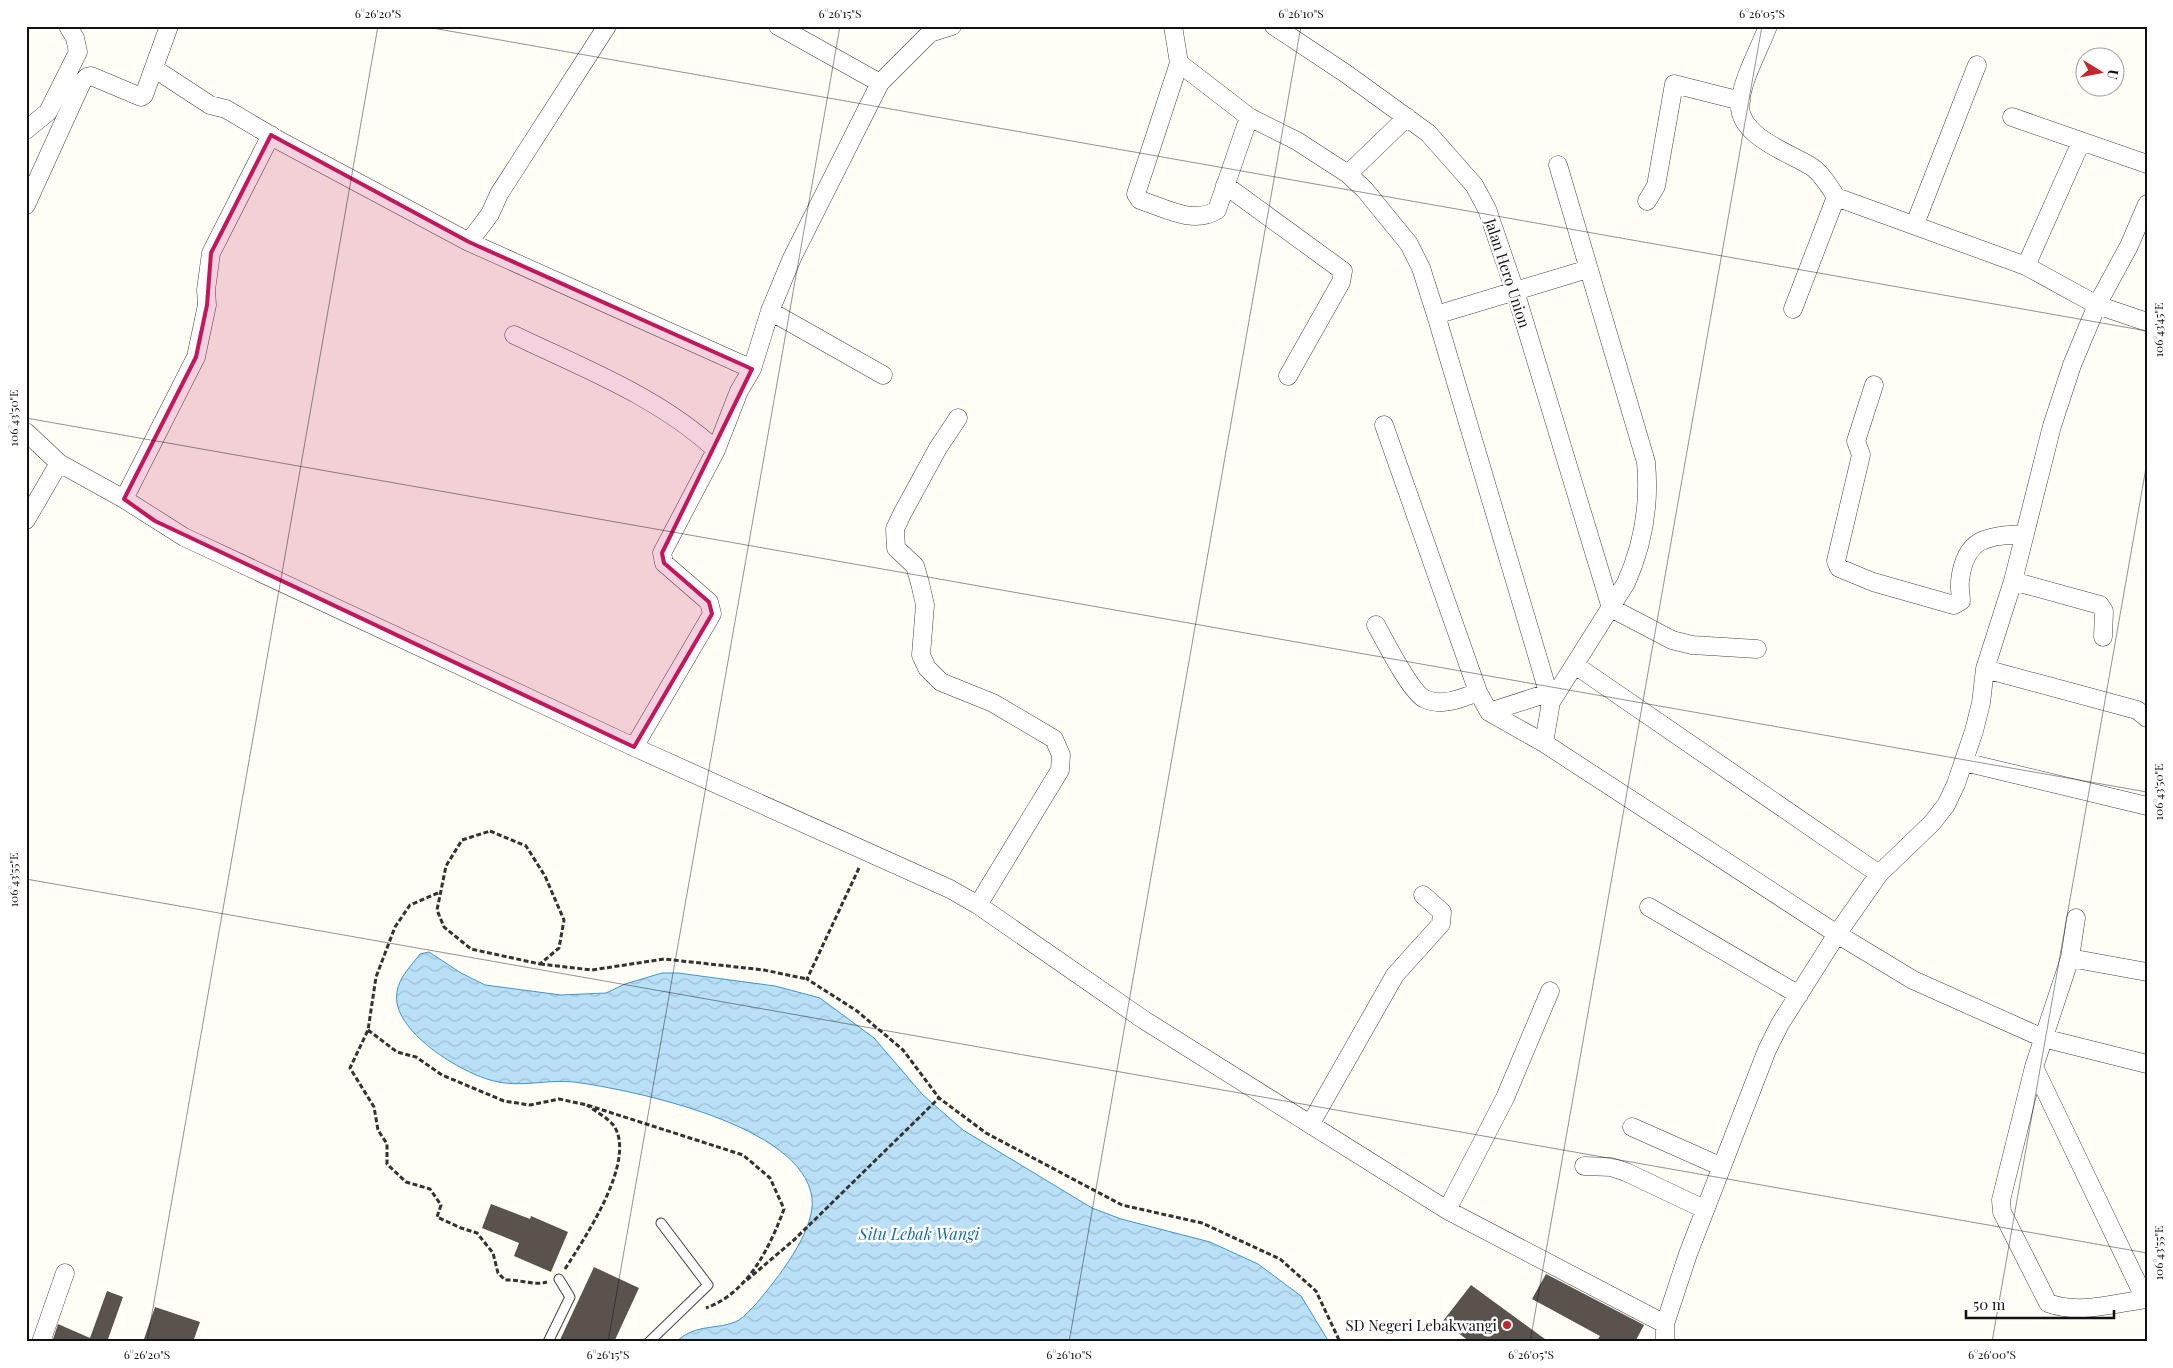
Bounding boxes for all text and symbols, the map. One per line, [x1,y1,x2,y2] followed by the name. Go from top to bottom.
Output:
[355,5,401,21] text: 6°26'20"S
[818,5,862,21] text: 6°26'15"S
[1278,5,1324,21] text: 6°26'10"S
[1739,5,1785,21] text: 6°26'05"S
[2076,48,2126,98] north arrow
[2103,68,2123,81] text: U
[1481,215,1535,330] street label: Jalan Hero Union
[2150,303,2166,357] text: 106°43'45"E
[5,390,21,446] text: 106°43'50"E
[2150,764,2166,820] text: 106°43'50"E
[5,853,21,907] text: 106°43'55"E
[858,1223,980,1244] water label: Situ Lebak Wangi
[2150,1226,2166,1280] text: 106°43'55"E
[1966,1288,2113,1320] scale bar
[1973,1294,2006,1314] text: 50 m
[1346,1315,1498,1335] place label: SD Negeri Lebakwangi
[1501,1319,1513,1331] marker: SD Negeri Lebakwangi
[124,1346,170,1362] text: 6°26'20"S
[586,1346,630,1362] text: 6°26'15"S
[1046,1346,1092,1362] text: 6°26'10"S
[1508,1346,1554,1362] text: 6°26'05"S
[1968,1346,2016,1362] text: 6°26'00"S

